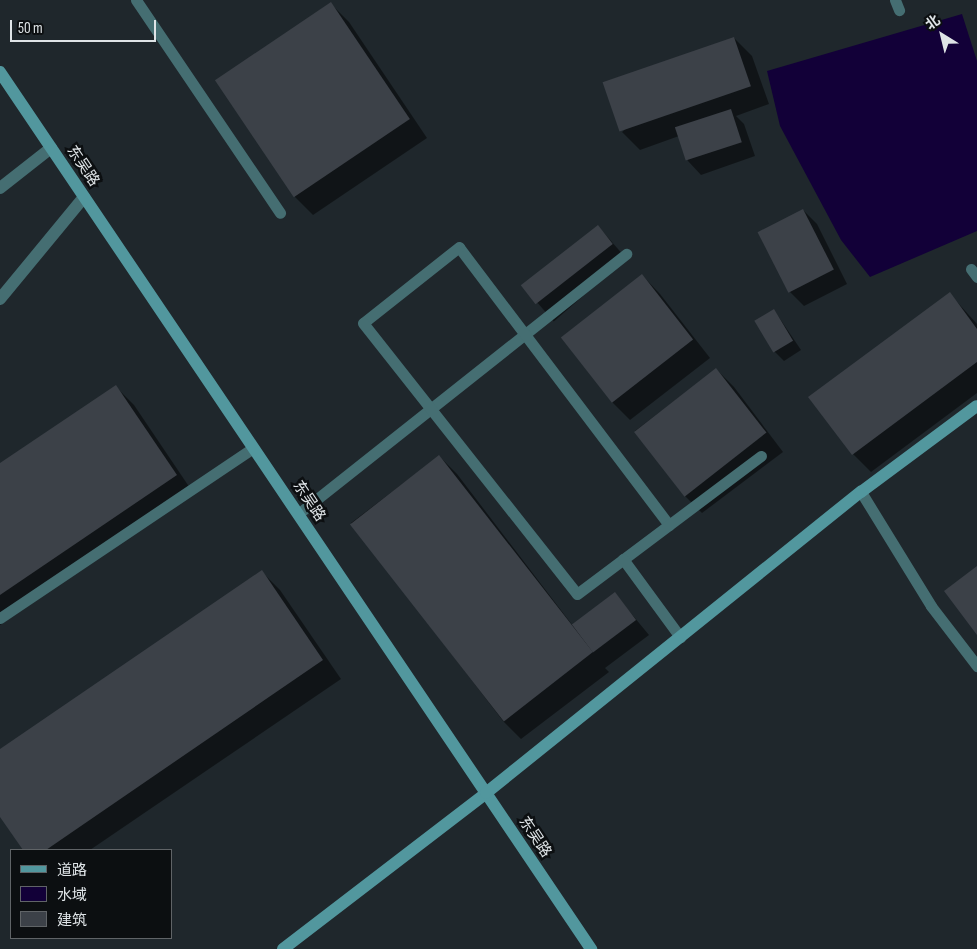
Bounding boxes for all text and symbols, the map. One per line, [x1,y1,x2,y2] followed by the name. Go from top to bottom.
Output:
[12,10,159,42] scale bar
[917,10,967,60] north arrow
[922,11,944,33] text: 北
[18,19,43,38] text: 50 m
[63,142,103,190] street label: 东吴路
[289,477,329,525] street label: 东吴路
[515,813,555,861] street label: 东吴路
[10,849,172,939] legend
[57,861,87,880] text: 道路
[57,886,87,905] text: 水域
[57,911,87,930] text: 建筑

